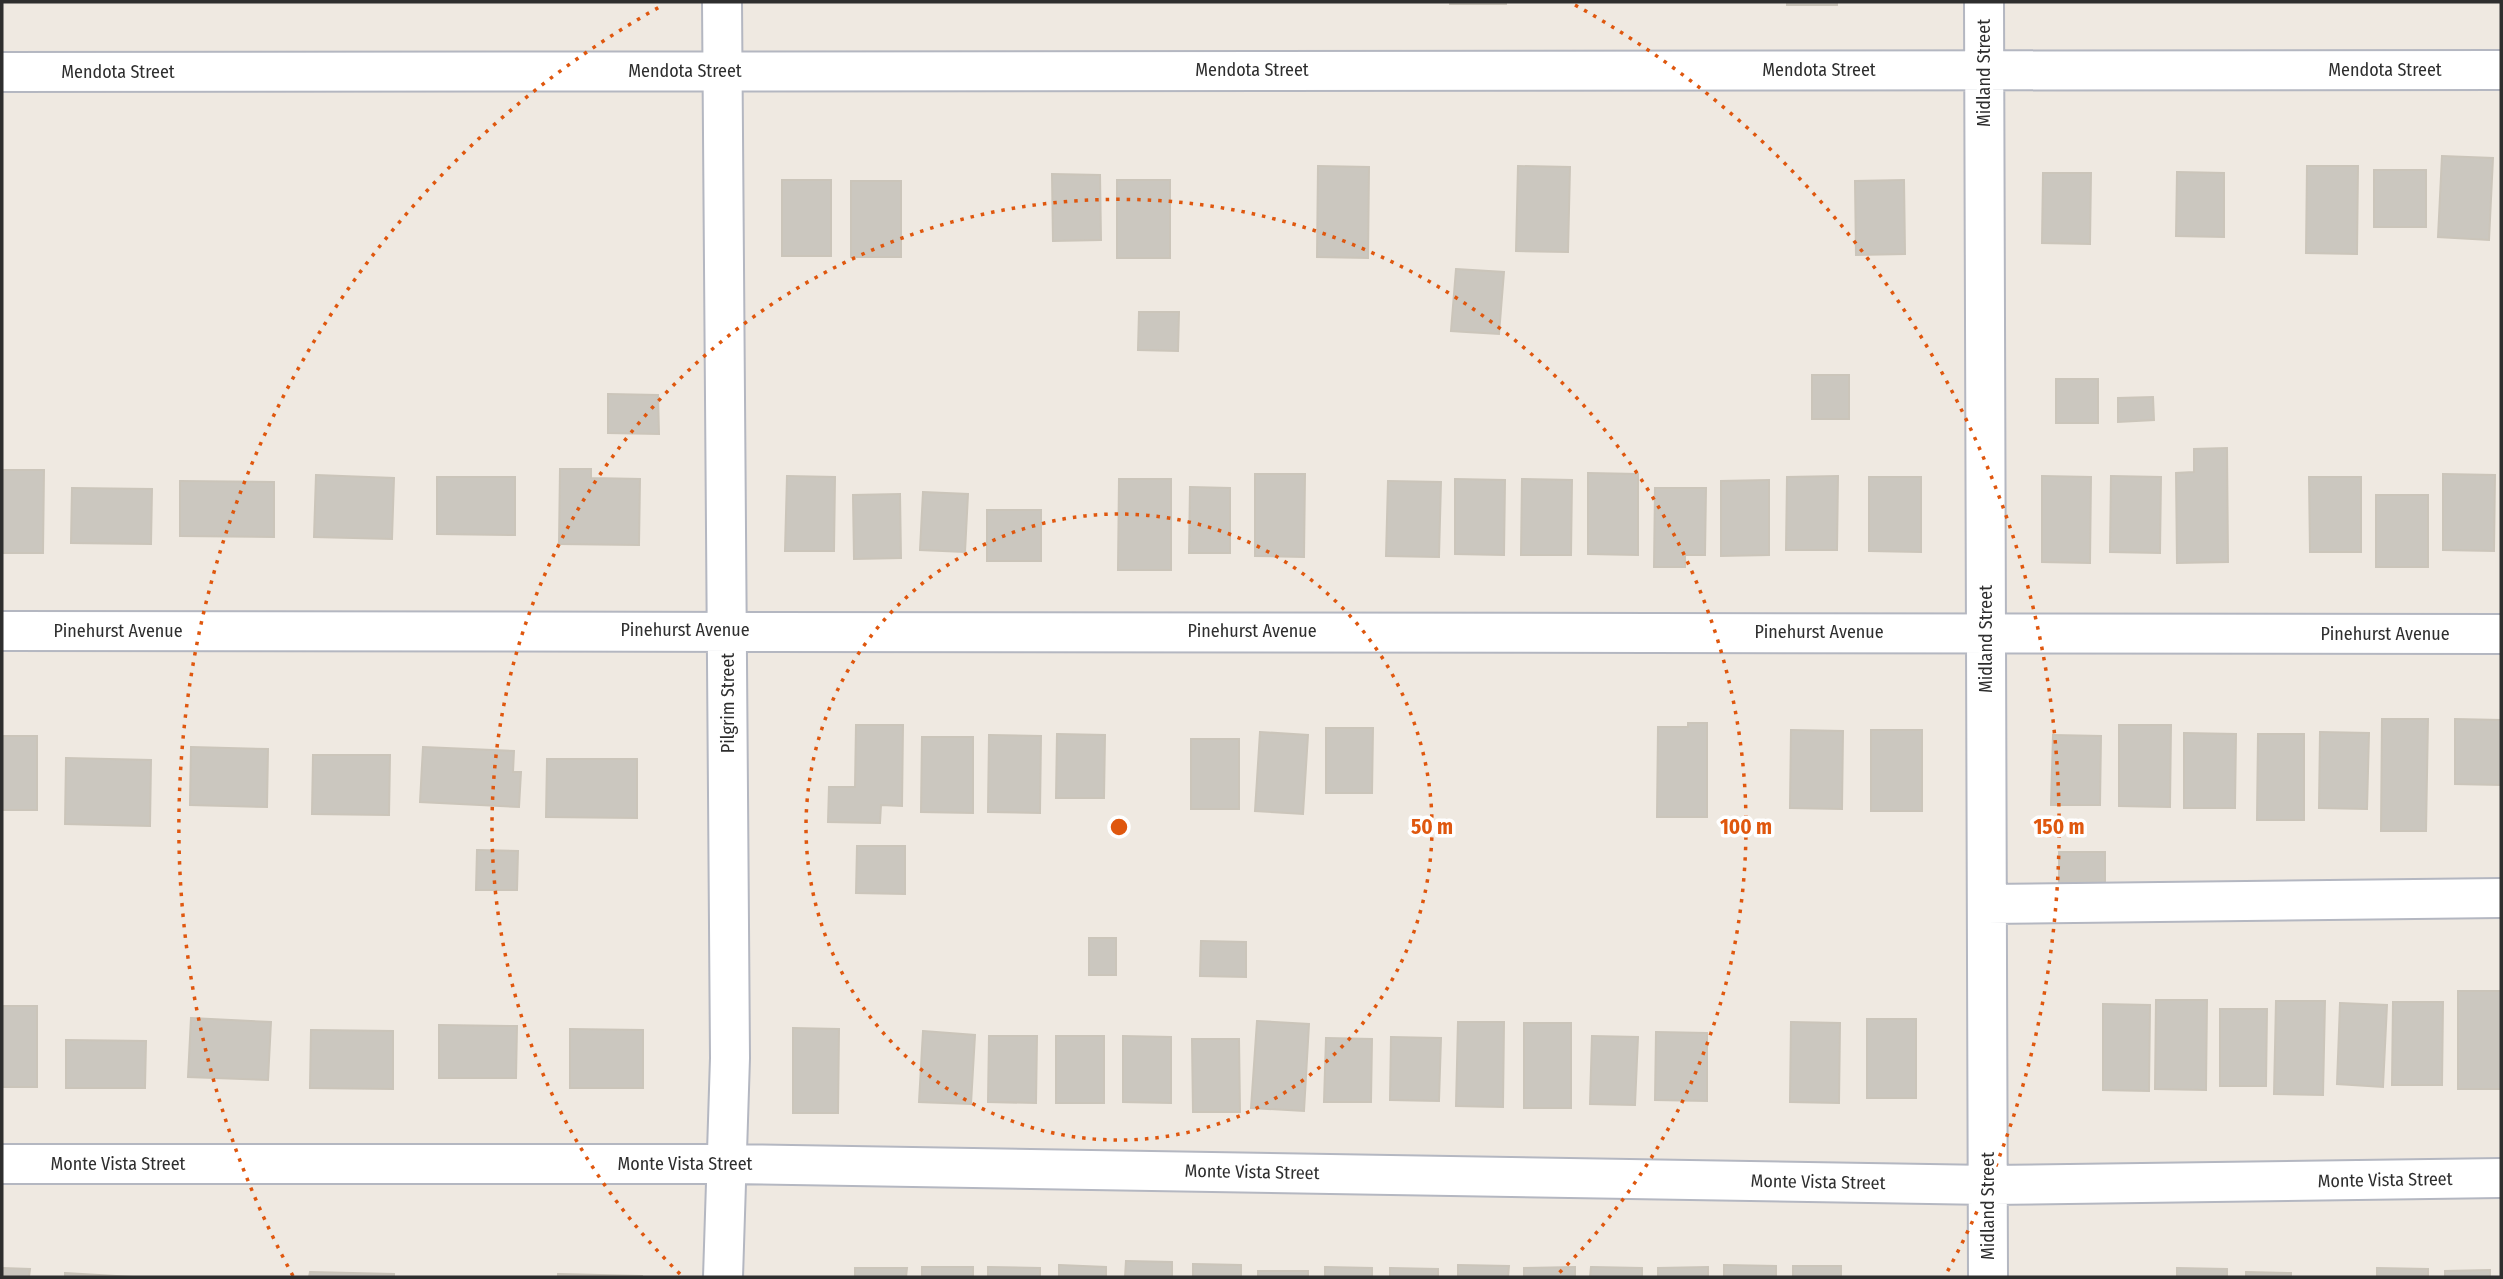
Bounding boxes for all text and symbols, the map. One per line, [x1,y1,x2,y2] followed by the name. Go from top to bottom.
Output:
[1973,19,1995,127] street label: Midland Street
[1195,59,1309,81] street label: Mendota Street
[1762,59,1876,81] street label: Mendota Street
[2328,59,2442,81] street label: Mendota Street
[628,60,742,82] street label: Mendota Street
[61,61,175,83] street label: Mendota Street
[1975,585,1997,693] street label: Midland Street
[620,619,750,641] street label: Pinehurst Avenue
[53,620,183,642] street label: Pinehurst Avenue
[1187,620,1317,642] street label: Pinehurst Avenue
[1754,621,1884,643] street label: Pinehurst Avenue
[2320,623,2450,645] street label: Pinehurst Avenue
[717,653,739,753] street label: Pilgrim Street
[1411,814,1453,840] text: 50 m
[1720,814,1772,840] text: 100 m
[2033,814,2085,840] text: 150 m
[1107,815,1131,839] centre of rings
[1977,1152,1999,1260] street label: Midland Street
[51,1153,186,1175] street label: Monte Vista Street
[618,1153,753,1175] street label: Monte Vista Street
[1184,1160,1320,1184] street label: Monte Vista Street
[2317,1168,2453,1192] street label: Monte Vista Street
[1750,1170,1886,1194] street label: Monte Vista Street

